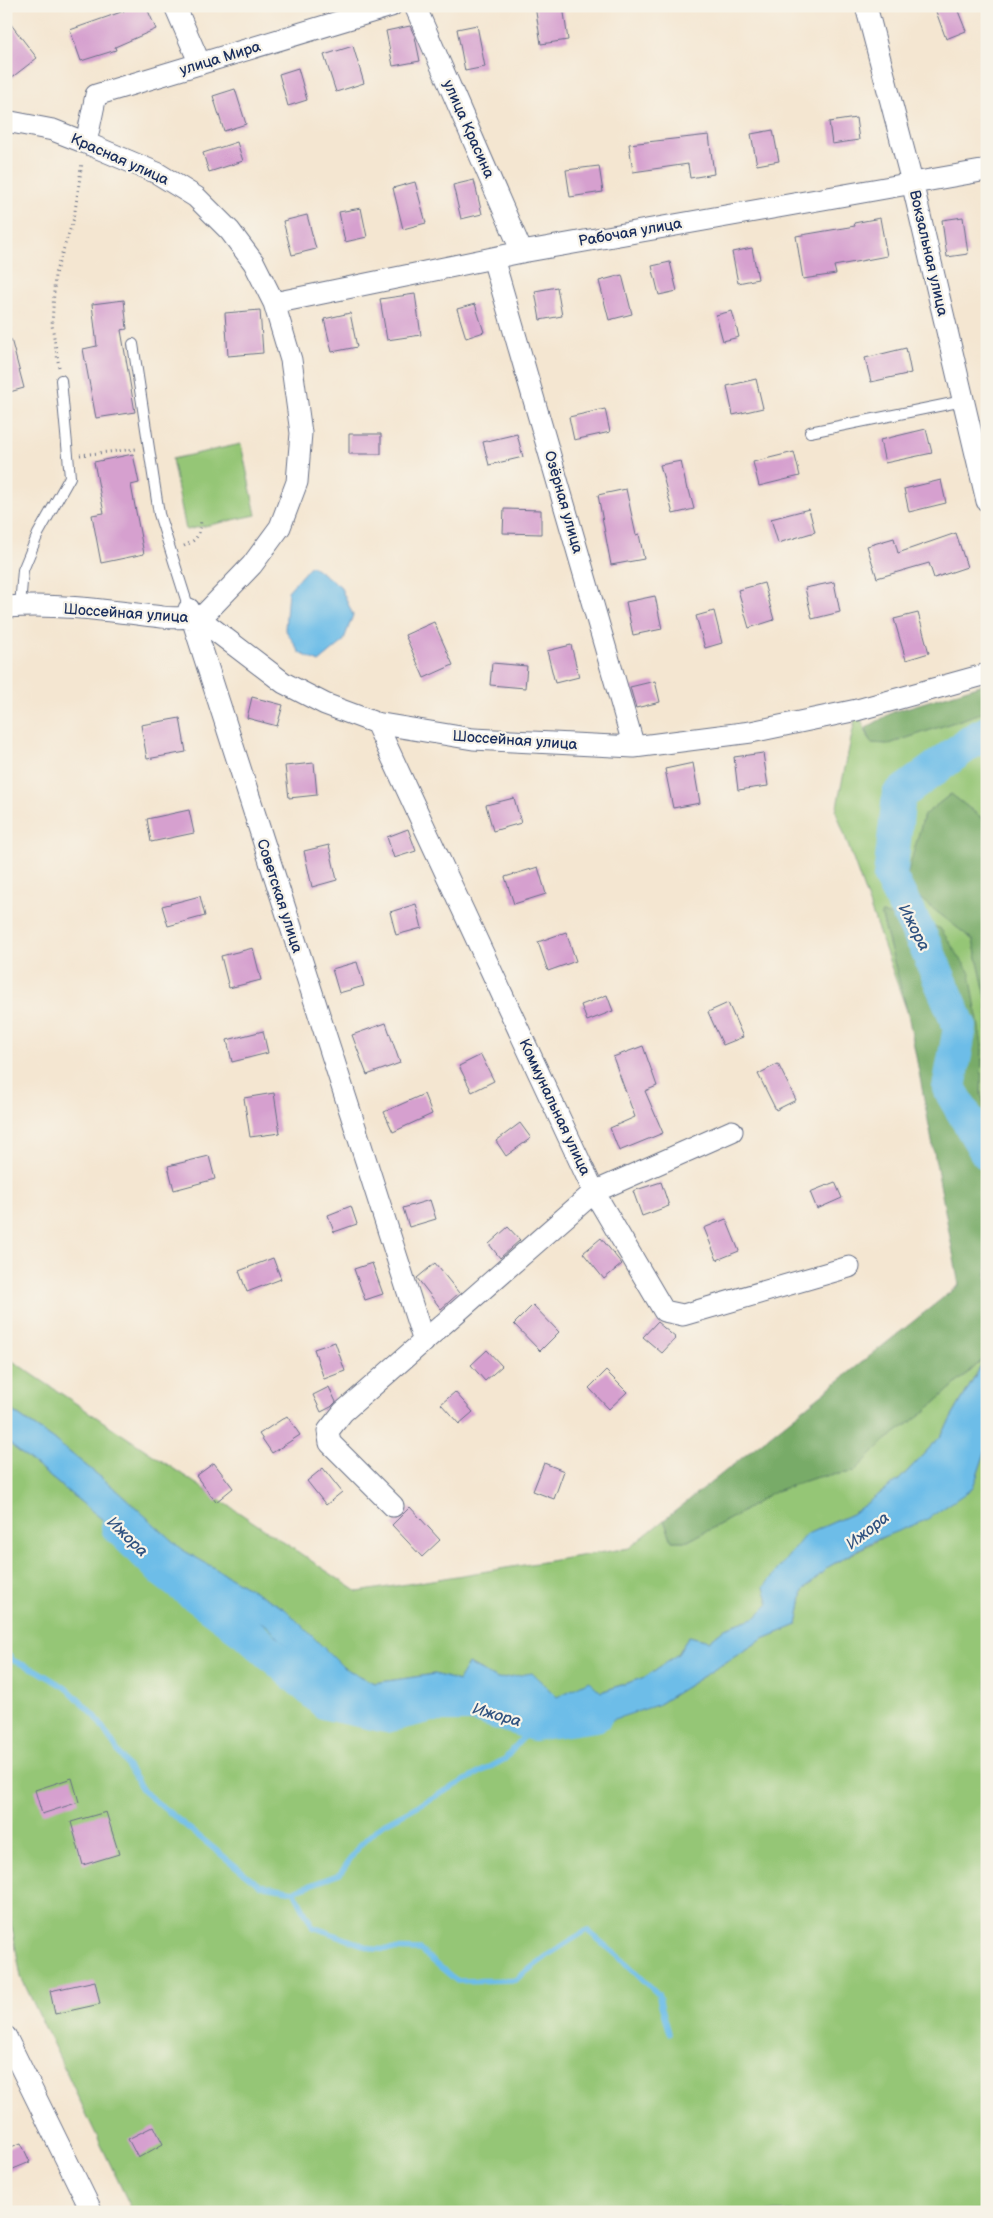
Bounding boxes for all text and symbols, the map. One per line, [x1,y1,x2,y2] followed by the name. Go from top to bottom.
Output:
[177,37,263,80] street label: улица Мира
[438,77,499,181] street label: улица Красина
[68,129,172,190] street label: Красная улица
[905,188,952,318] street label: Вокзальная улица
[577,214,684,251] street label: Рабочая улица
[540,449,587,556] street label: Озёрная улица
[63,600,189,627] street label: Шоссейная улица
[452,727,578,754] street label: Шоссейная улица
[252,837,307,956] street label: Советская улица
[894,901,933,954] water label: Ижора
[515,1036,595,1179] street label: Коммунальная улица
[842,1508,893,1554] water label: Ижора
[102,1513,151,1561] water label: Ижора
[470,1699,523,1731] water label: Ижора

